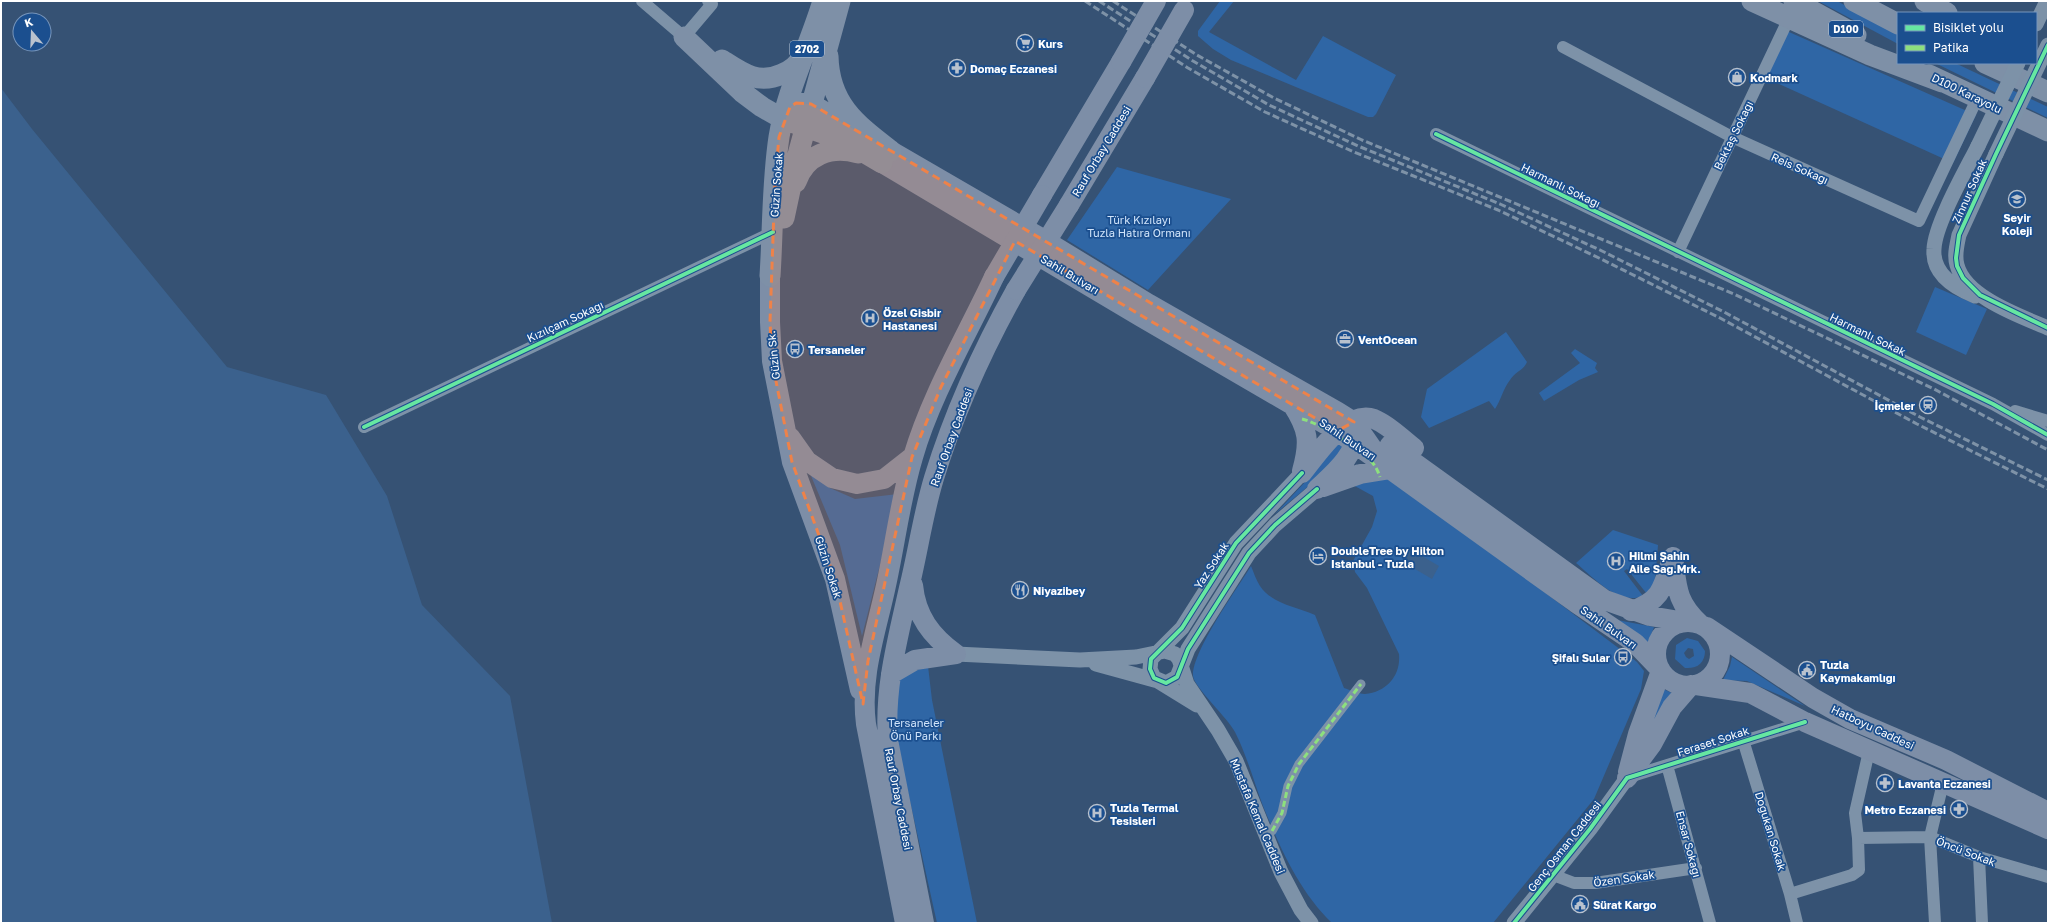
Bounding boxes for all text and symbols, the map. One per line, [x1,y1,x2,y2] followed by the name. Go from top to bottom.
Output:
[12,12,52,52] north arrow
[1897,12,2037,64] legend
[23,15,34,30] text: K
[1933,20,2004,35] text: Bisiklet yolu
[1829,21,1863,37] road number: D100
[1015,33,1035,53] supermarket icon: Kurs
[1038,37,1063,50] place label: Kurs
[1933,40,1969,55] text: Patika
[790,41,824,57] road number: 2702
[947,58,967,78] pharmacy icon: Domaç Eczanesi
[970,62,1057,75] place label: Domaç Eczanesi
[1727,67,1747,87] shop icon: Kodmark
[1930,70,2004,116] street label: D100 Karayolu
[1750,71,1798,84] place label: Kodmark
[1711,98,1755,172] street label: Bektaş Sokağı
[1069,103,1133,199] street label: Rauf Orbay Caddesi
[1770,150,1830,186] street label: Reis Sokağı
[767,152,785,218] street label: Güzin Sokak
[1949,157,1989,225] street label: Zinnur Sokak
[1519,160,1603,210] street label: Harmanlı Sokağı
[2007,189,2027,209] school or university icon: Seyir Koleji
[2002,211,2032,237] place label: Seyir Koleji
[1087,213,1191,239] park label: Türk Kızılayı Tuzla Hatıra Ormanı
[1038,251,1102,297] street label: Sahil Bulvarı
[525,298,605,344] street label: Kızılçam Sokağı
[883,306,942,332] place label: Özel Gisbir Hastanesi
[860,308,880,328] hospital icon: Özel Gisbir Hastanesi
[1828,310,1908,358] street label: Harmanlı Sokak
[1335,329,1355,349] office icon: VentOcean
[764,330,782,380] street label: Güzin Sk.
[1358,333,1417,346] place label: VentOcean
[785,339,805,359] bus stop icon: Tersaneler
[808,343,866,356] place label: Tersaneler
[927,386,975,488] street label: Rauf Orbay Caddesi
[1918,395,1938,415] station icon: İçmeler
[1874,399,1916,412] place label: İçmeler
[1317,415,1379,463] street label: Sahil Bulvarı
[813,534,845,600] street label: Güzin Sokak
[1191,539,1231,591] street label: Yaz Sokak
[1331,544,1444,570] place label: DoubleTree by Hilton Istanbul - Tuzla
[1308,546,1328,566] hotel icon: DoubleTree by Hilton Istanbul - Tuzla
[1629,549,1701,575] place label: Hilmi Şahin Aile Sağ.Mrk.
[1606,551,1626,571] hospital icon: Hilmi Şahin Aile Sağ.Mrk.
[1010,580,1030,600] restaurant icon: Niyazibey
[1033,584,1086,597] place label: Niyazibey
[1578,603,1640,651] street label: Sahil Bulvarı
[1613,647,1633,667] bus stop icon: Şifalı Sular
[1552,651,1611,664] place label: Şifalı Sular
[1820,658,1895,684] place label: Tuzla Kaymakamlığı
[1797,660,1817,680] public building icon: Tuzla Kaymakamlığı
[1829,702,1917,752] street label: Hatboyu Caddesi
[888,716,945,742] park label: Tersaneler Önü Parkı
[1675,723,1751,759] street label: Feraset Sokak
[883,747,915,851] street label: Rauf Orbay Caddesi
[1228,757,1288,876] street label: Mustafa Kemal Caddesi
[1875,773,1895,793] pharmacy icon: Lavanta Eczanesi
[1898,777,1991,790] place label: Lavanta Eczanesi
[1753,790,1789,872] street label: Doğukan Sokak
[1525,798,1603,894] street label: Genç Osman Caddesi
[1949,799,1969,819] pharmacy icon: Metro Eczanesi
[1110,801,1179,827] place label: Tuzla Termal Tesisleri
[1087,803,1107,823] hospital icon: Tuzla Termal Tesisleri
[1864,803,1946,816] place label: Metro Eczanesi
[1674,809,1704,879] street label: Ensar Sokağı
[1935,834,1997,868] street label: Öncü Sokak
[1593,867,1655,889] street label: Özen Sokak
[1570,894,1590,914] public building icon: Sürat Kargo
[1593,898,1657,911] place label: Sürat Kargo

